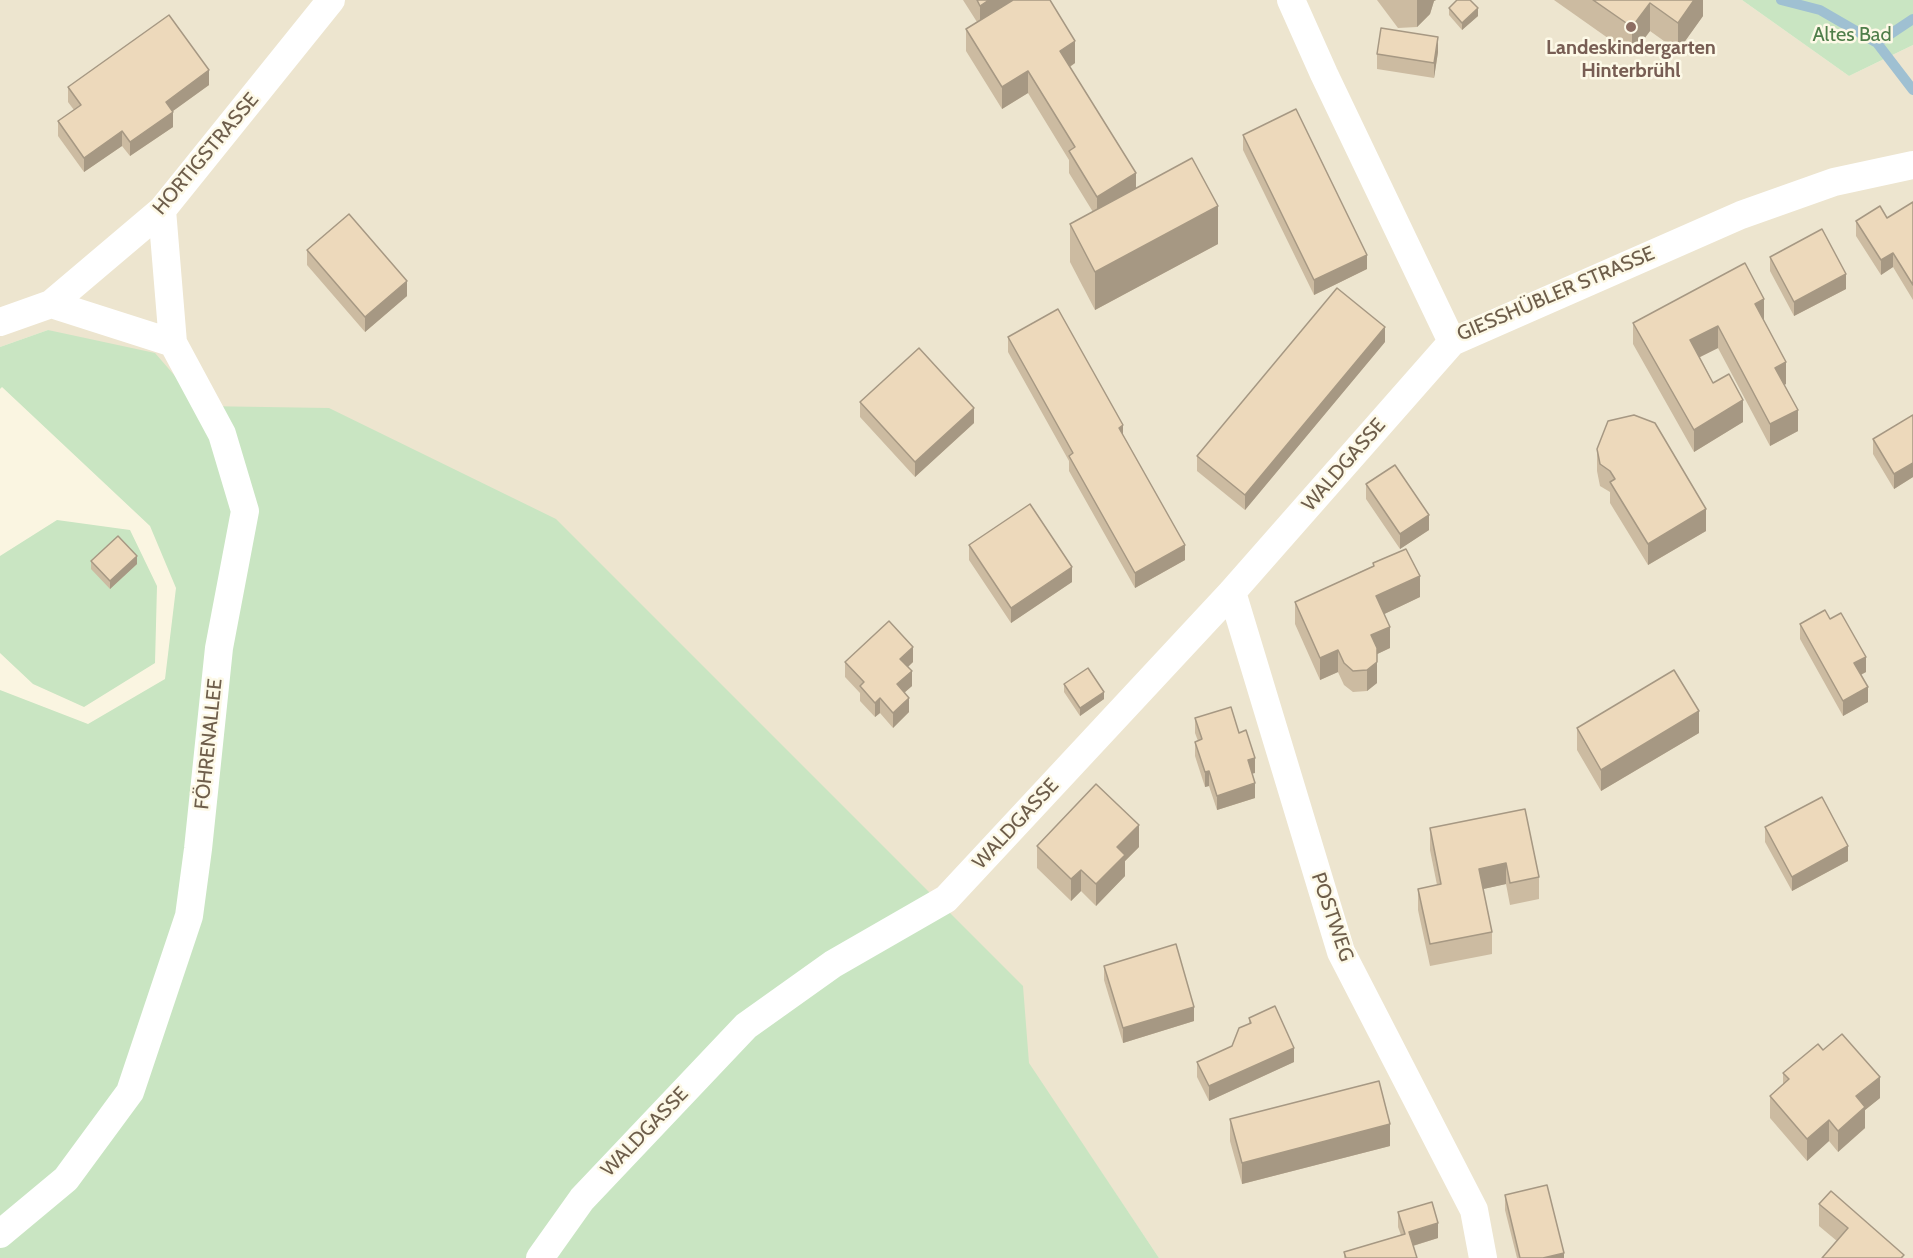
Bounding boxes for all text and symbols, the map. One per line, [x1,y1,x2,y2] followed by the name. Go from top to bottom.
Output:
[1624,20,1638,34] marker: Landeskindergarten Hinterbrühl
[1812,23,1892,47] park label: Altes Bad
[1546,36,1716,83] place label: Landeskindergarten Hinterbrühl
[148,88,264,220] street label: HORTIGSTRASSE
[1454,241,1658,347] street label: GIESSHÜBLER STRASSE
[1297,414,1391,516] street label: WALDGASSE
[190,677,228,811] street label: FÖHRENALLEE
[968,774,1064,874] street label: WALDGASSE
[1306,869,1358,965] street label: POSTWEG
[596,1082,694,1182] street label: WALDGASSE

